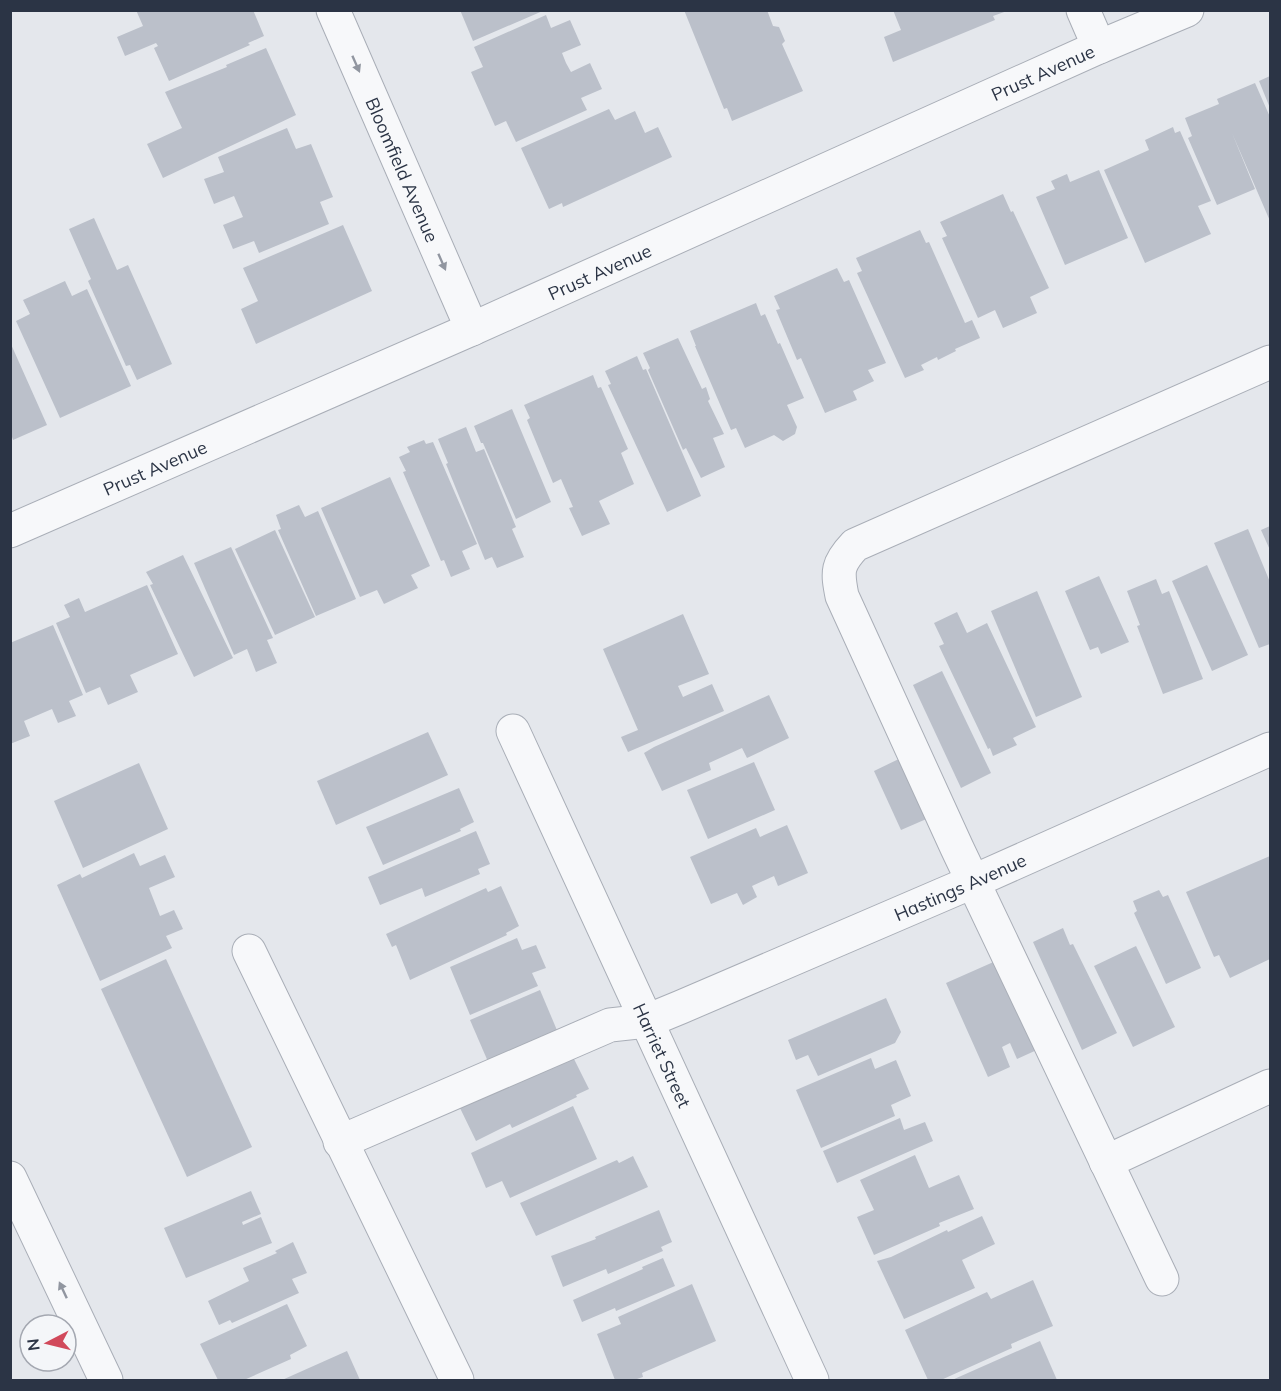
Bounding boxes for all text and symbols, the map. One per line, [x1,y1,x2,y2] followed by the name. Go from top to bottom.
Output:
[987,39,1098,106] street label: Prust Avenue
[351,56,361,74] one-way arrow
[361,94,444,245] street label: Bloomfield Avenue
[544,238,655,305] street label: Prust Avenue
[438,254,447,271] one-way arrow
[99,435,210,500] street label: Prust Avenue
[890,848,1030,926] street label: Hastings Avenue
[628,999,696,1111] street label: Harriet Street
[59,1281,68,1298] one-way arrow
[18,1313,78,1373] north arrow
[22,1338,44,1352] text: N

